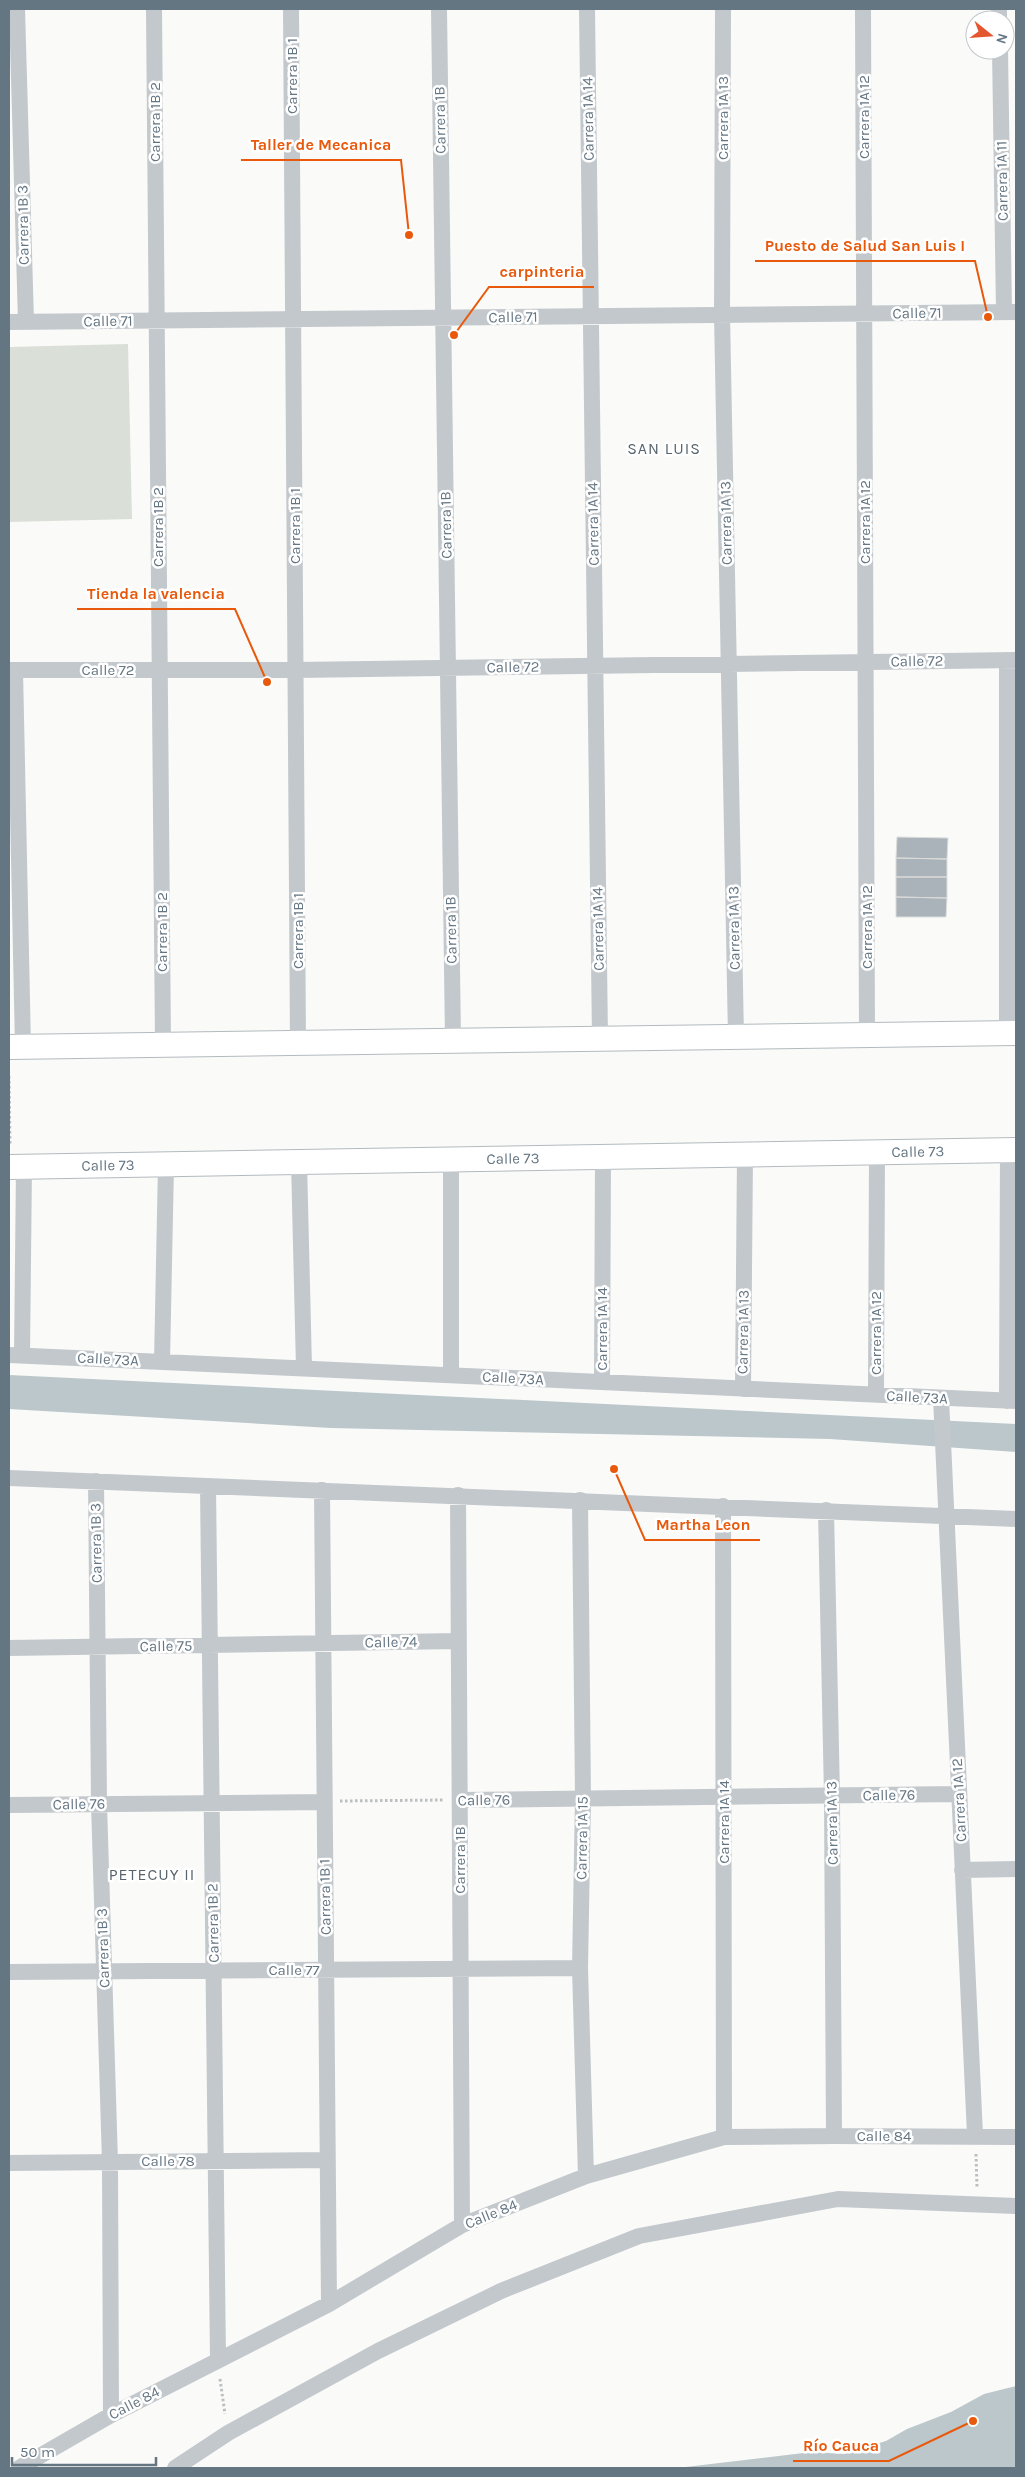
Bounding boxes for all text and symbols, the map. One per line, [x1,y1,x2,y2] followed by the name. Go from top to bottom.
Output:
[965,10,1015,60] north arrow
[992,31,1012,46] text: N
[283,38,301,114] street label: Carrera 1B 1
[855,75,873,159] street label: Carrera 1A 12
[578,76,598,161] street label: Carrera 1A 14
[714,76,732,160] street label: Carrera 1A 13
[146,82,164,162] street label: Carrera 1B 2
[430,86,450,154] street label: Carrera 1B
[241,129,401,160] callout: Taller de Mecanica
[251,135,391,154] text: Taller de Mecanica
[992,141,1012,221] street label: Carrera 1A 11
[13,185,33,265] street label: Carrera 1B 3
[755,230,975,261] callout: Puesto de Salud San Luis I
[765,236,965,255] text: Puesto de Salud San Luis I
[489,256,594,287] callout: carpinteria
[500,262,584,281] text: carpinteria
[892,304,942,322] street label: Calle 71
[488,308,538,326] street label: Calle 71
[83,312,133,330] street label: Calle 71
[627,439,701,458] district label: SAN LUIS
[856,480,874,564] street label: Carrera 1A 12
[583,481,603,566] street label: Carrera 1A 14
[716,481,736,565] street label: Carrera 1A 13
[149,487,167,567] street label: Carrera 1B 2
[286,488,304,564] street label: Carrera 1B 1
[436,491,456,559] street label: Carrera 1B
[77,578,235,609] callout: Tienda la valencia
[87,584,225,603] text: Tienda la valencia
[890,652,944,670] street label: Calle 72
[486,658,540,676] street label: Calle 72
[82,661,134,679] street label: Calle 72
[858,885,876,969] street label: Carrera 1A 12
[588,886,608,971] street label: Carrera 1A 14
[724,886,744,970] street label: Carrera 1A 13
[153,892,171,972] street label: Carrera 1B 2
[289,893,307,969] street label: Carrera 1B 1
[441,896,461,964] street label: Carrera 1B
[891,1142,945,1161] street label: Calle 73
[486,1149,540,1168] street label: Calle 73
[81,1156,135,1175] street label: Calle 73
[593,1287,611,1371] street label: Carrera 1A 14
[733,1290,753,1374] street label: Carrera 1A 13
[867,1291,885,1375] street label: Carrera 1A 12
[77,1348,140,1370] street label: Calle 73A
[482,1367,545,1389] street label: Calle 73A
[886,1386,949,1408] street label: Calle 73A
[86,1503,106,1583] street label: Carrera 1B 3
[645,1509,760,1540] callout: Martha Leon
[656,1515,750,1534] text: Martha Leon
[365,1633,418,1651] street label: Calle 74
[140,1637,192,1655] street label: Calle 75
[948,1758,970,1842] street label: Carrera 1A 12
[715,1780,733,1864] street label: Carrera 1A 14
[822,1781,842,1865] street label: Carrera 1A 13
[862,1786,916,1804] street label: Calle 76
[457,1791,511,1809] street label: Calle 76
[52,1795,106,1813] street label: Calle 76
[572,1796,592,1880] street label: Carrera 1A 15
[451,1826,469,1894] street label: Carrera 1B
[315,1859,335,1935] street label: Carrera 1B 1
[109,1865,195,1884] district label: PETECUY II
[203,1883,223,1963] street label: Carrera 1B 2
[93,1908,113,1988] street label: Carrera 1B 3
[268,1961,320,1979] street label: Calle 77
[857,2127,912,2145] street label: Calle 84
[141,2152,195,2170] street label: Calle 78
[462,2195,520,2233] street label: Calle 84
[106,2382,163,2423] street label: Calle 84
[793,2430,889,2461] callout: Río Cauca
[12,2434,156,2466] scale bar
[803,2436,879,2455] text: Río Cauca
[20,2443,55,2461] text: 50 m

